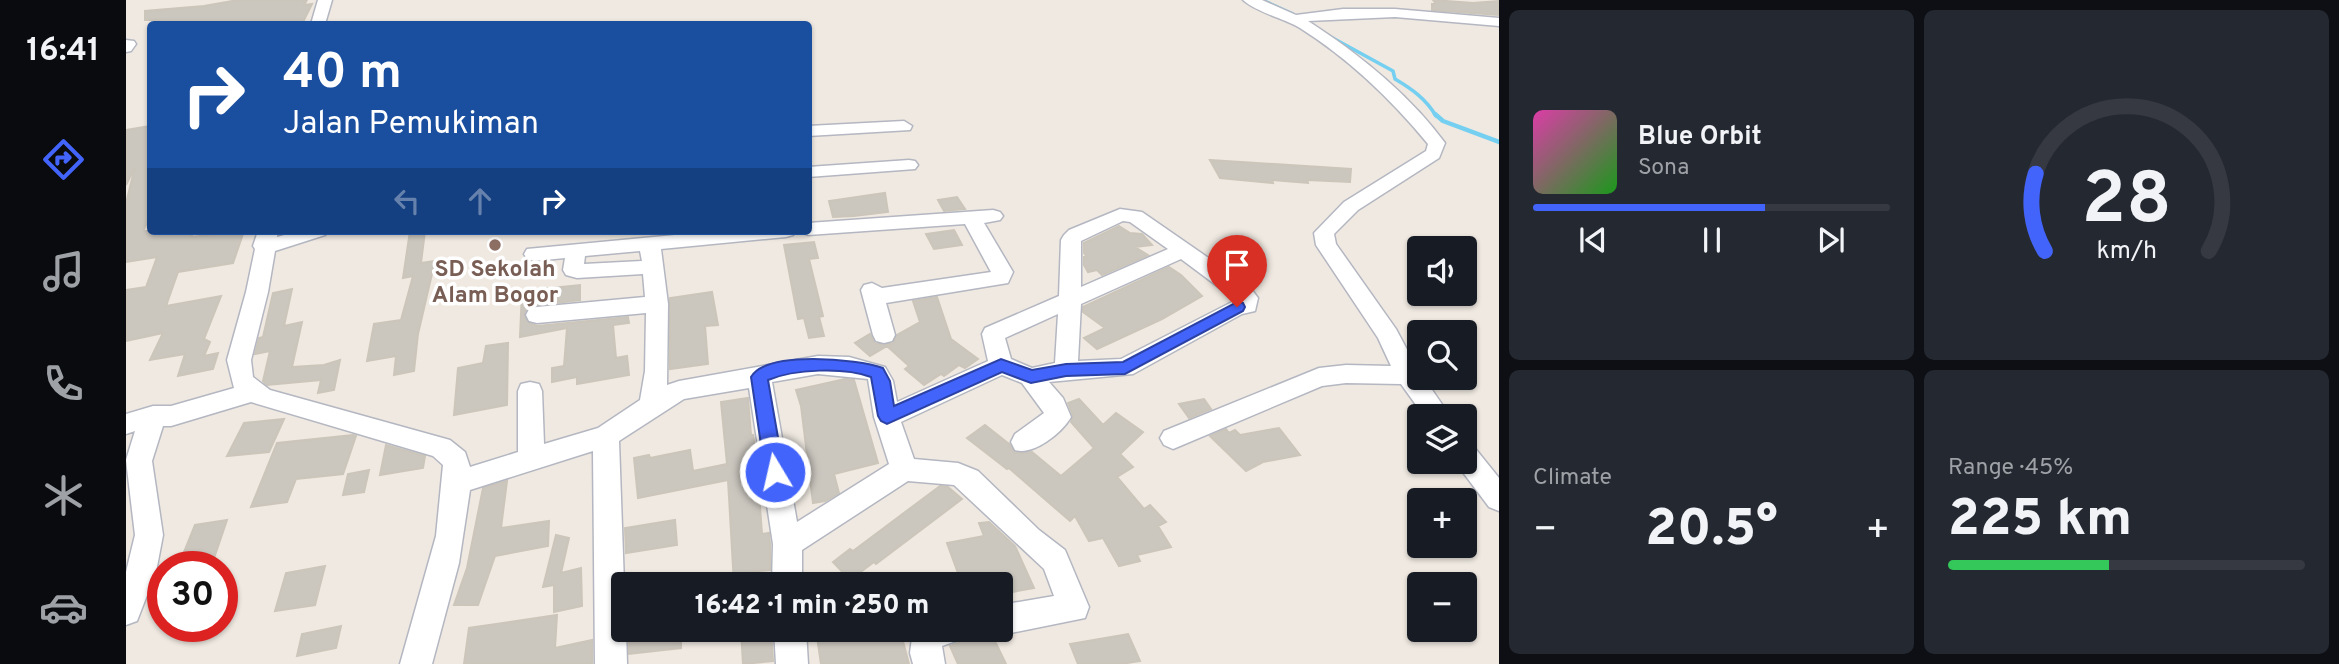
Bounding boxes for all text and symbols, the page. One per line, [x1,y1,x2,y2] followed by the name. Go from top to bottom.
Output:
[26,32,100,72] text: 16:41
[283,44,402,106] text: 40 m
[168,49,259,140] icon: right
[283,105,539,145] text: Jalan Pemukiman
[1638,121,1762,154] text: Blue Orbit
[39,135,88,184] icon: directions
[1638,154,1689,183] text: Sona
[2081,157,2172,249] text: 28
[388,182,426,220] icon: left
[461,182,499,220] icon: ahead
[534,182,572,220] icon: right
[1574,221,1612,259] icon: previous
[1693,221,1731,259] icon: pause
[1812,221,1850,259] icon: next
[1207,235,1267,307] pin
[1407,236,1477,642] map controls
[1407,236,1477,306] button: sound
[2096,236,2157,268] text: km/h
[487,237,503,253] marker: SD Sekolah Alam Bogor
[1218,246,1256,284] icon: arrive
[39,247,88,296] icon: music
[432,256,559,311] place label: SD Sekolah Alam Bogor
[1407,320,1477,390] button: search
[39,359,88,408] icon: phone
[1407,404,1477,474] button: layers
[738,435,812,509] position arrow
[1948,454,2073,483] text: Range · 45%
[1533,464,1612,493] text: Climate
[39,471,88,520] icon: climate
[1407,488,1477,558] button: +
[1948,488,2132,554] text: 225 km
[1645,498,1778,564] text: 20.5°
[1533,507,1558,556] text: −
[1865,507,1890,556] text: +
[147,551,238,642] speed limit sign: 30
[1407,572,1477,642] button: −
[39,583,88,632] icon: car
[695,590,929,623] text: 16:42 · 1 min · 250 m

